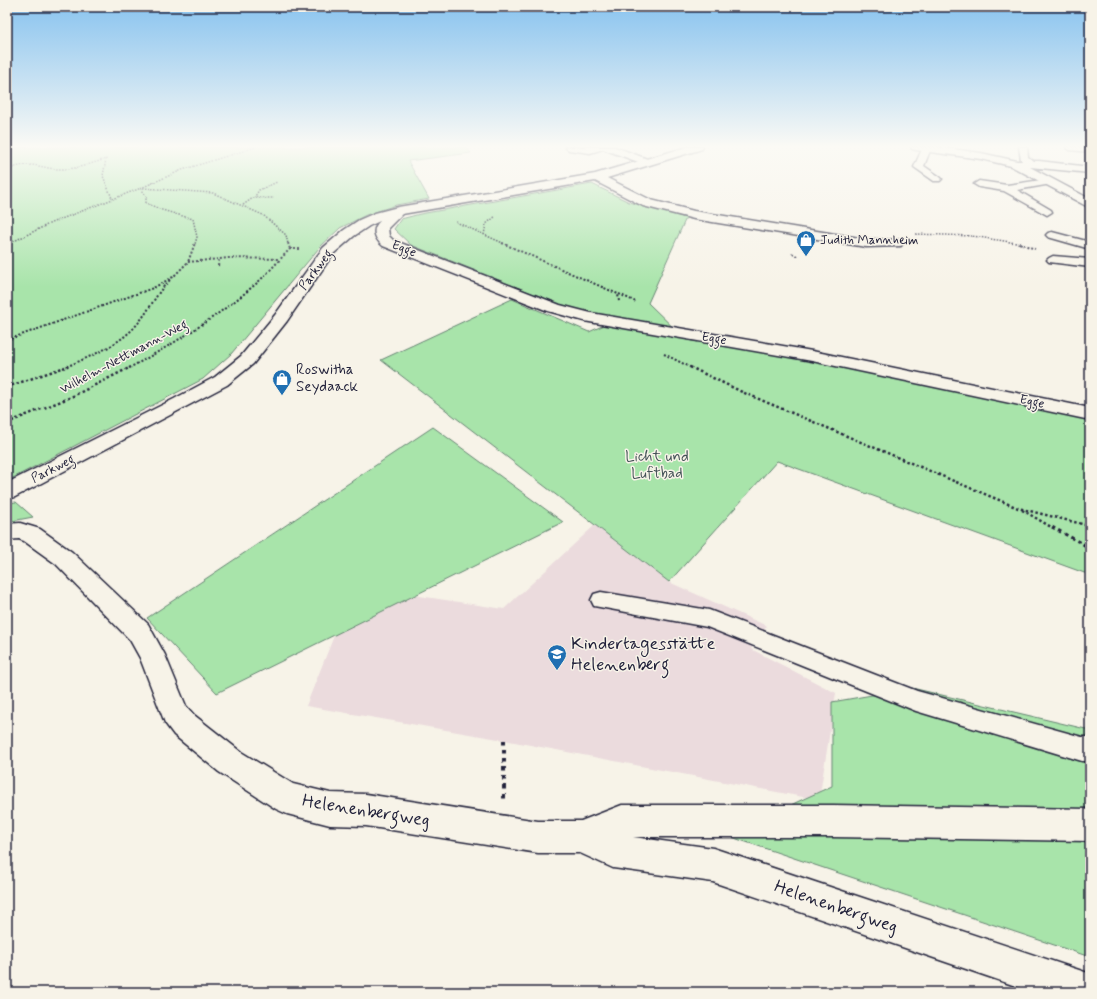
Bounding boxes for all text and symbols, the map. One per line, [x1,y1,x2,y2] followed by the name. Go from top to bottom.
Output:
[795,229,817,257] shop icon: Judith Mannheim
[820,232,918,249] place label: Judith Mannheim
[388,237,419,263] street label: Egge
[295,246,338,295] street label: Parkweg
[57,316,192,400] street label: Wilhelm-Nettmann-Weg
[700,328,728,352] street label: Egge
[296,360,359,397] place label: Roswitha Seydaack
[271,368,293,396] shop icon: Roswitha Seydaack
[1017,391,1046,415] street label: Egge
[625,447,689,484] park label: Licht und Luftbad
[28,451,79,489] street label: Parkweg
[571,632,715,679] place label: Kindertagesstätte Helenenberg
[546,643,568,671] school or university icon: Kindertagesstätte Helenenberg
[300,789,432,835] street label: Helenenbergweg
[770,875,901,941] street label: Helenenbergweg

